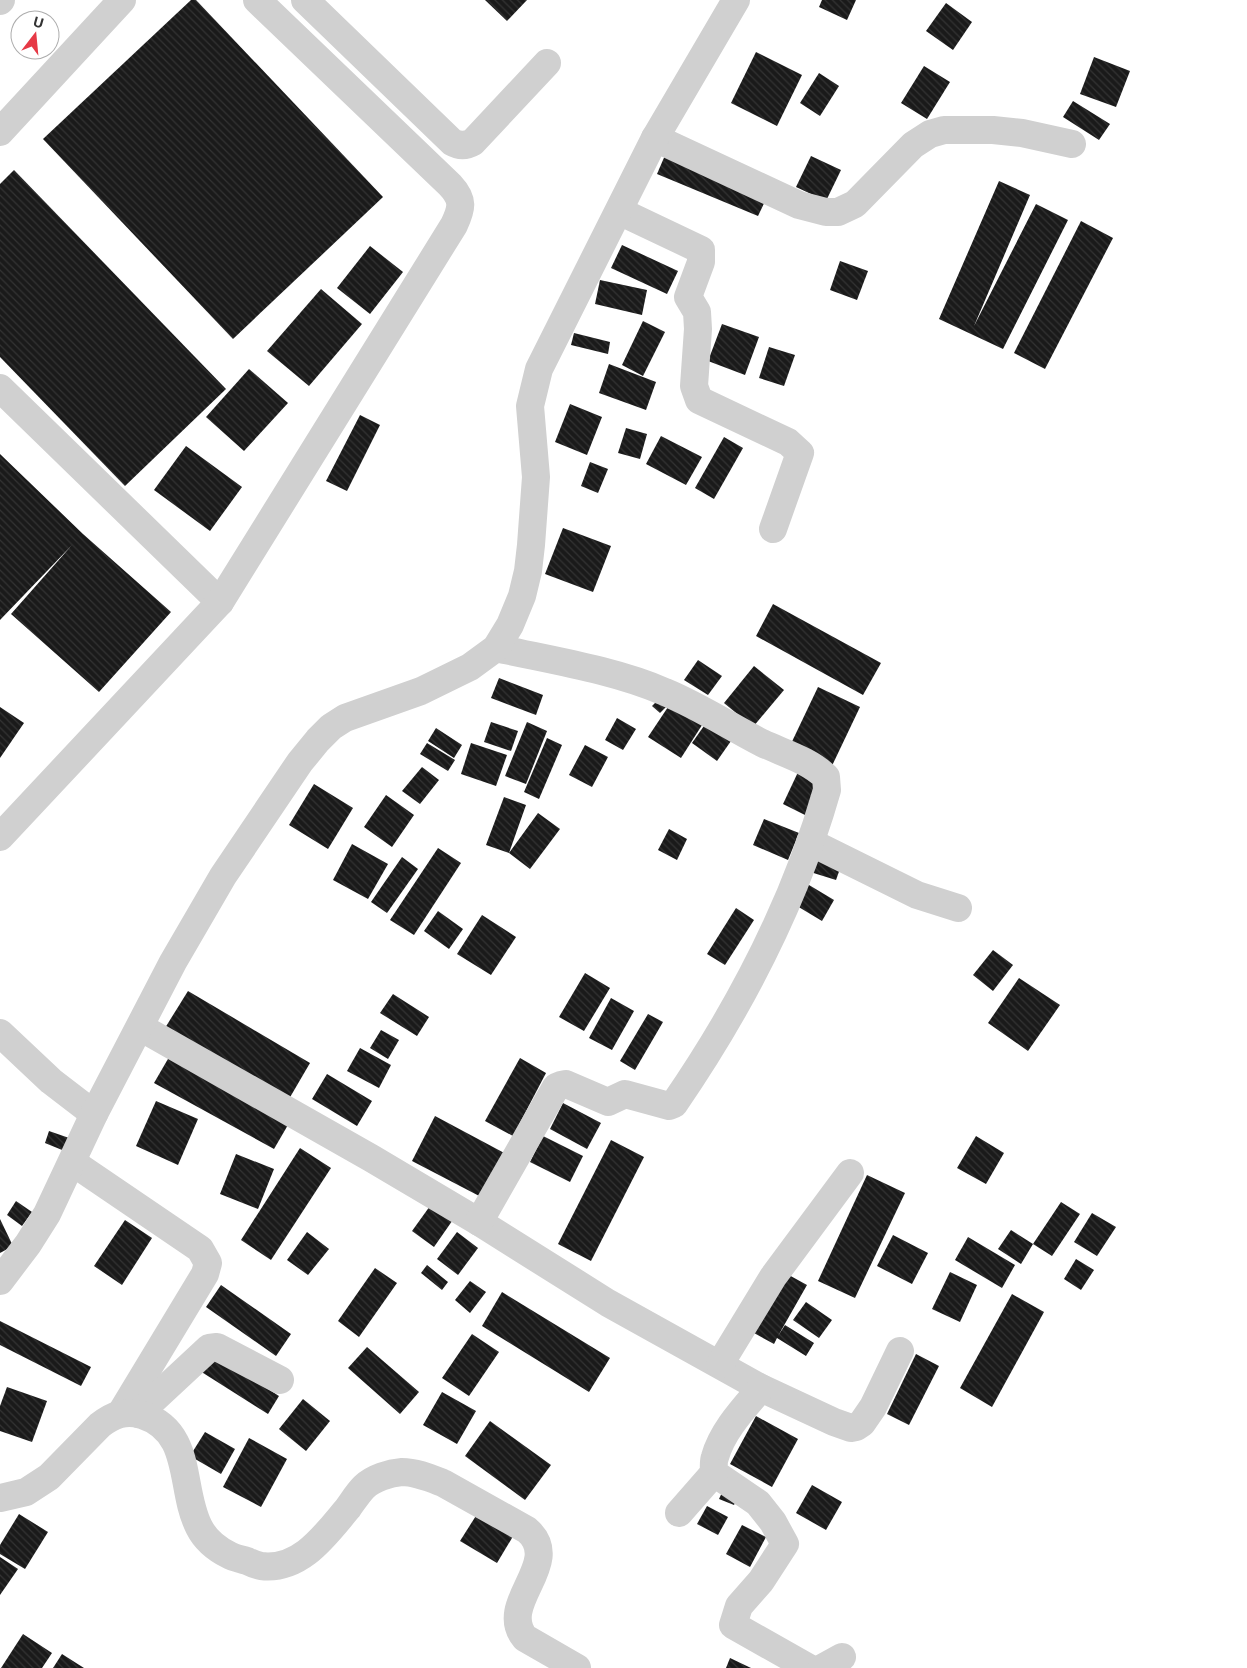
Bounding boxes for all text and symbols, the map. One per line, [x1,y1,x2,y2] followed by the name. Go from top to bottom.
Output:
[10,10,60,60] north arrow
[31,11,46,33] text: U

